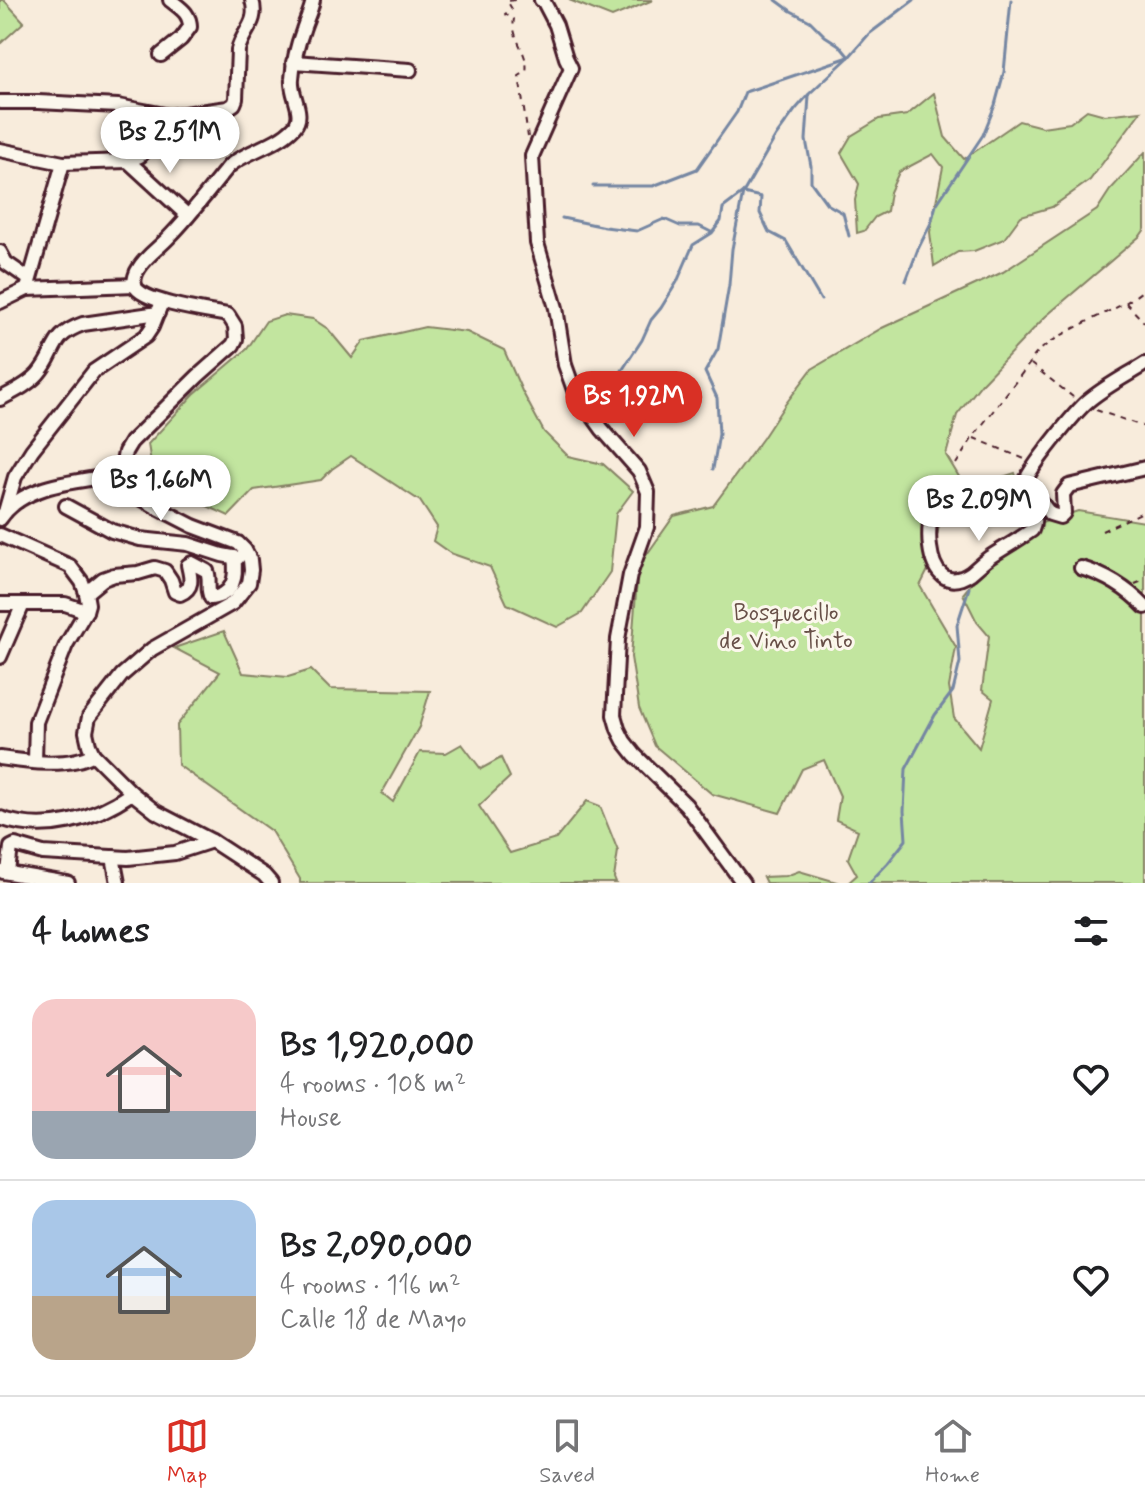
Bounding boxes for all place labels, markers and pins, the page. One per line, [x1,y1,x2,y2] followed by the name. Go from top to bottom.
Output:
[87,107,253,175] pin: Bs 2.51M
[551,371,717,439] pin: Bs 1.92M
[78,455,244,523] pin: Bs 1.66M
[896,475,1062,543] pin: Bs 2.09M

